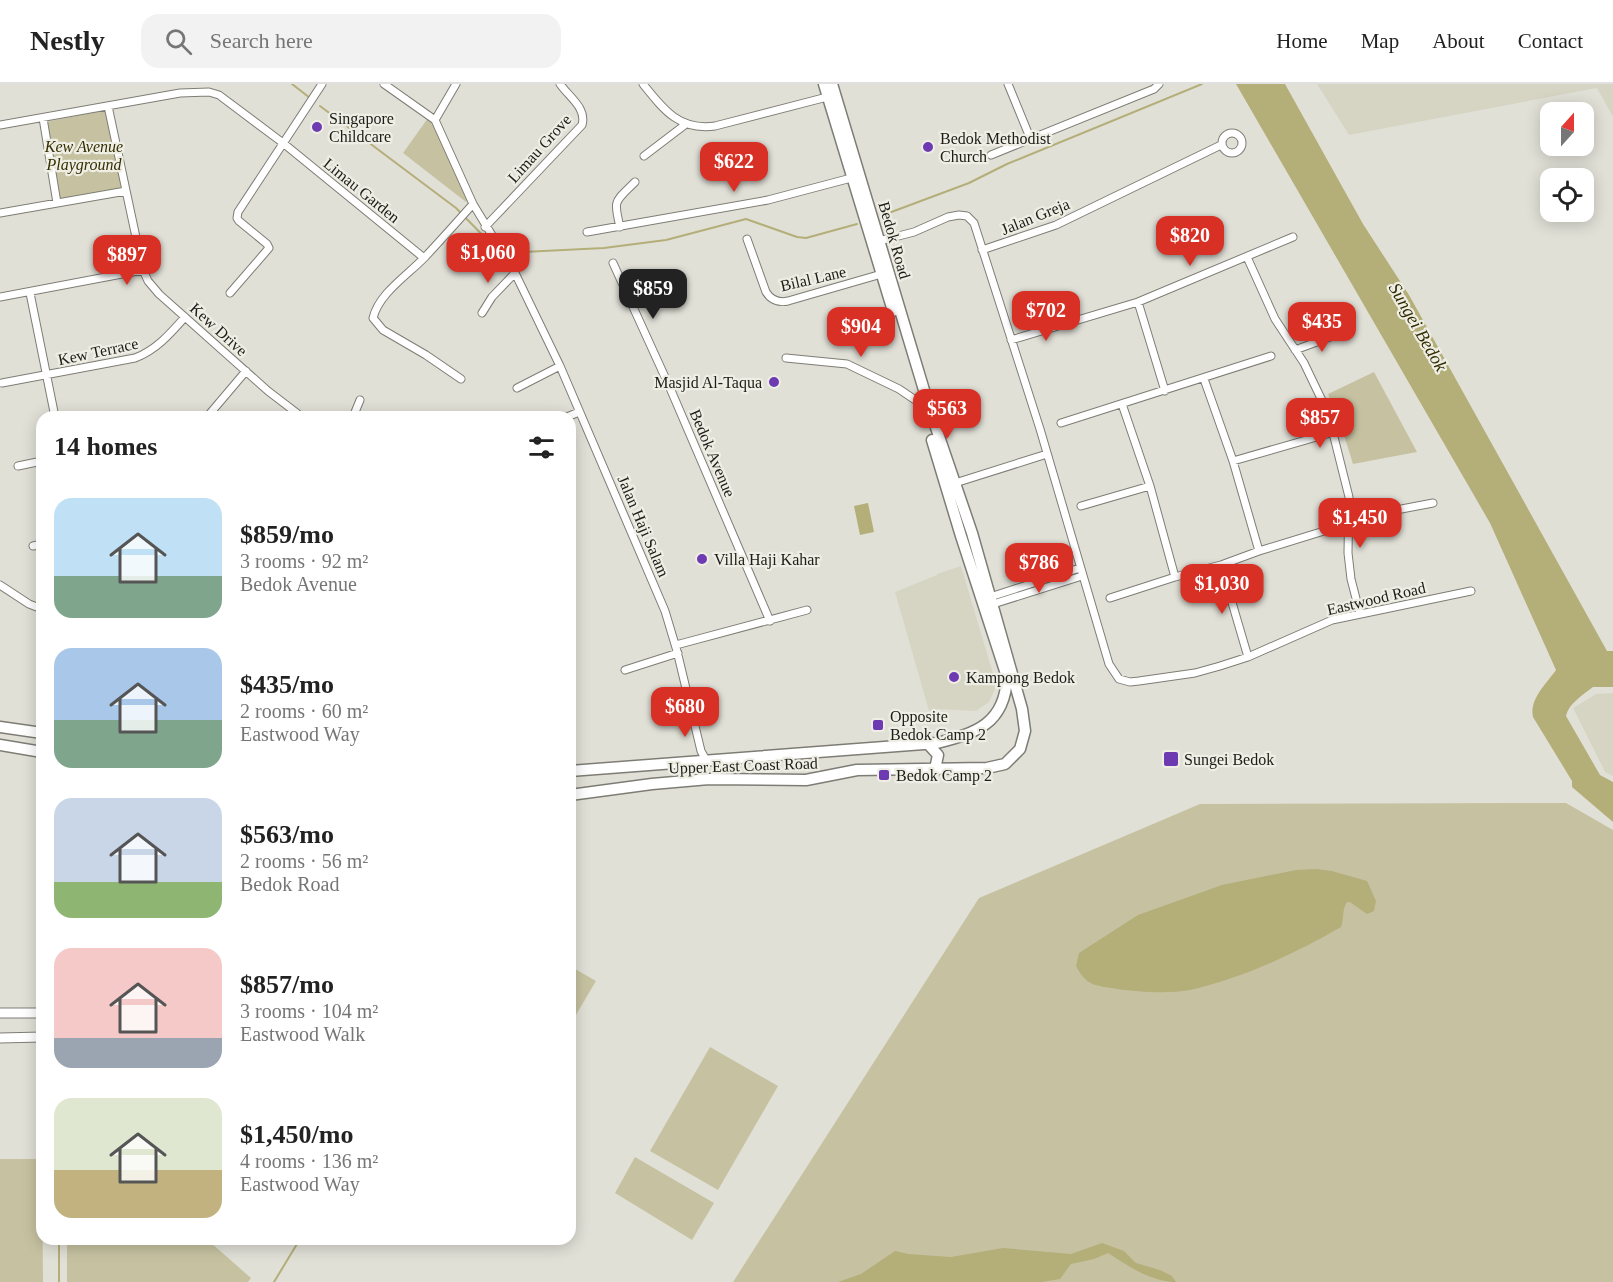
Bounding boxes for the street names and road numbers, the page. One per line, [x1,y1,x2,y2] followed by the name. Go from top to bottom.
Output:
[504,111,574,186] street label: Limau Grove
[320,155,403,226] street label: Limau Garden
[998,195,1072,239] street label: Jalan Greja
[875,200,914,281] street label: Bedok Road
[779,263,848,294] street label: Bilal Lane
[187,299,251,359] street label: Kew Drive
[56,335,140,368] street label: Kew Terrace
[686,407,739,500] street label: Bedok Avenue
[614,473,673,580] street label: Jalan Haji Salam
[1325,579,1427,618] street label: Eastwood Road
[668,754,818,778] street label: Upper East Coast Road

